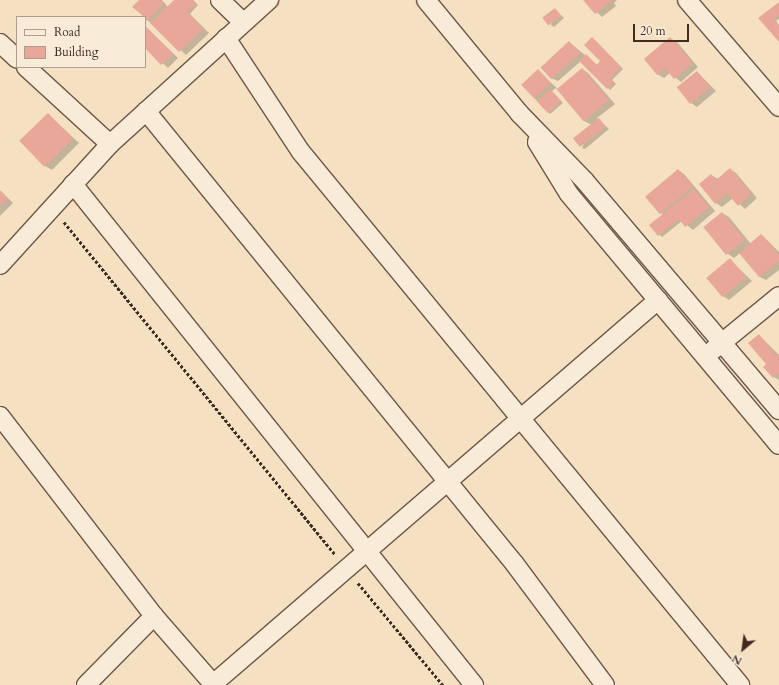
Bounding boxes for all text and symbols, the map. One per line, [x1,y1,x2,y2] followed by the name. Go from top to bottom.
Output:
[16,16,146,68] legend
[635,16,691,42] scale bar
[640,23,666,39] text: 20 m
[54,24,80,40] text: Road
[54,44,98,60] text: Building
[723,629,763,669] north arrow
[729,651,745,669] text: N

